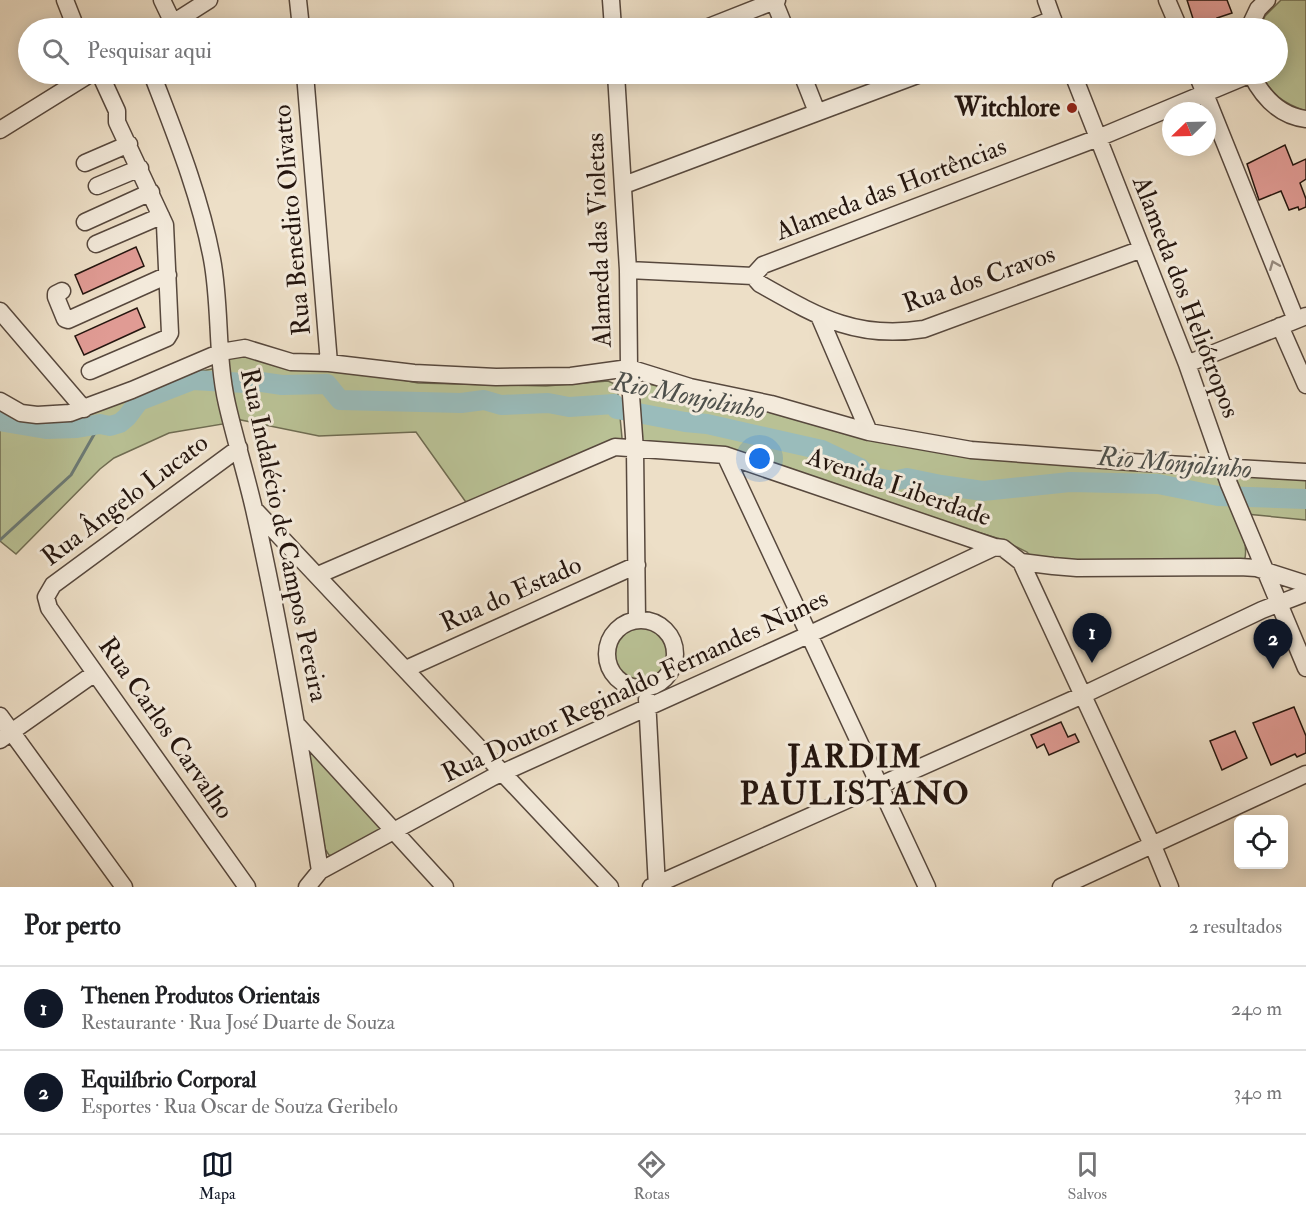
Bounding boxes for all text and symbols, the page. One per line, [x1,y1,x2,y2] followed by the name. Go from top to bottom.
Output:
[18,18,1288,84] search box
[39,35,72,68] icon: search
[87,37,212,65] text: Pesquisar aqui
[954,92,1060,124] place label: Witchlore
[1065,101,1079,115] marker: Witchlore
[1162,102,1216,156] north arrow
[266,103,318,337] street label: Rua Benedito Olivatto
[770,130,1011,248] street label: Alameda das Hortências
[579,132,619,349] street label: Alameda das Violetas
[1124,171,1247,423] street label: Alameda dos Heliótropos
[899,238,1059,320] street label: Rua dos Cravos
[1269,261,1281,272] one-way arrow
[232,365,335,705] street label: Rua Indalécio de Campos Pereira
[609,365,768,427] water label: Rio Monjolinho
[34,425,215,573] street label: Rua Ângelo Lucato
[802,440,996,534] street label: Avenida Liberdade
[1096,440,1253,486] water label: Rio Monjolinho
[745,444,774,473] your location
[436,549,586,639] street label: Rua do Estado
[437,582,833,790] street label: Rua Doutor Reginaldo Fernandes Nunes
[1072,614,1112,663] pin: 1
[1254,620,1292,669] pin: 2
[91,631,241,825] street label: Rua Carlos Carvalho
[740,737,970,814] district label: JARDIM PAULISTANO
[1234,815,1288,869] map controls
[1234,815,1288,869] button: locate
[24,910,121,942] text: Por perto
[1189,914,1282,939] text: 2 resultados
[81,982,320,1010] text: Thenen Produtos Orientais
[40,996,47,1021] text: 1
[1231,996,1282,1021] text: 240 m
[81,1010,395,1035] text: Restaurante · Rua José Duarte de Souza
[81,1066,256,1094] text: Equilíbrio Corporal
[38,1080,49,1105] text: 2
[1234,1080,1282,1105] text: 340 m
[81,1094,398,1119] text: Esportes · Rua Oscar de Souza Geribelo
[199,1148,236,1204] tab: Mapa
[633,1148,670,1204] tab: Rotas
[1068,1148,1107,1204] tab: Salvos

